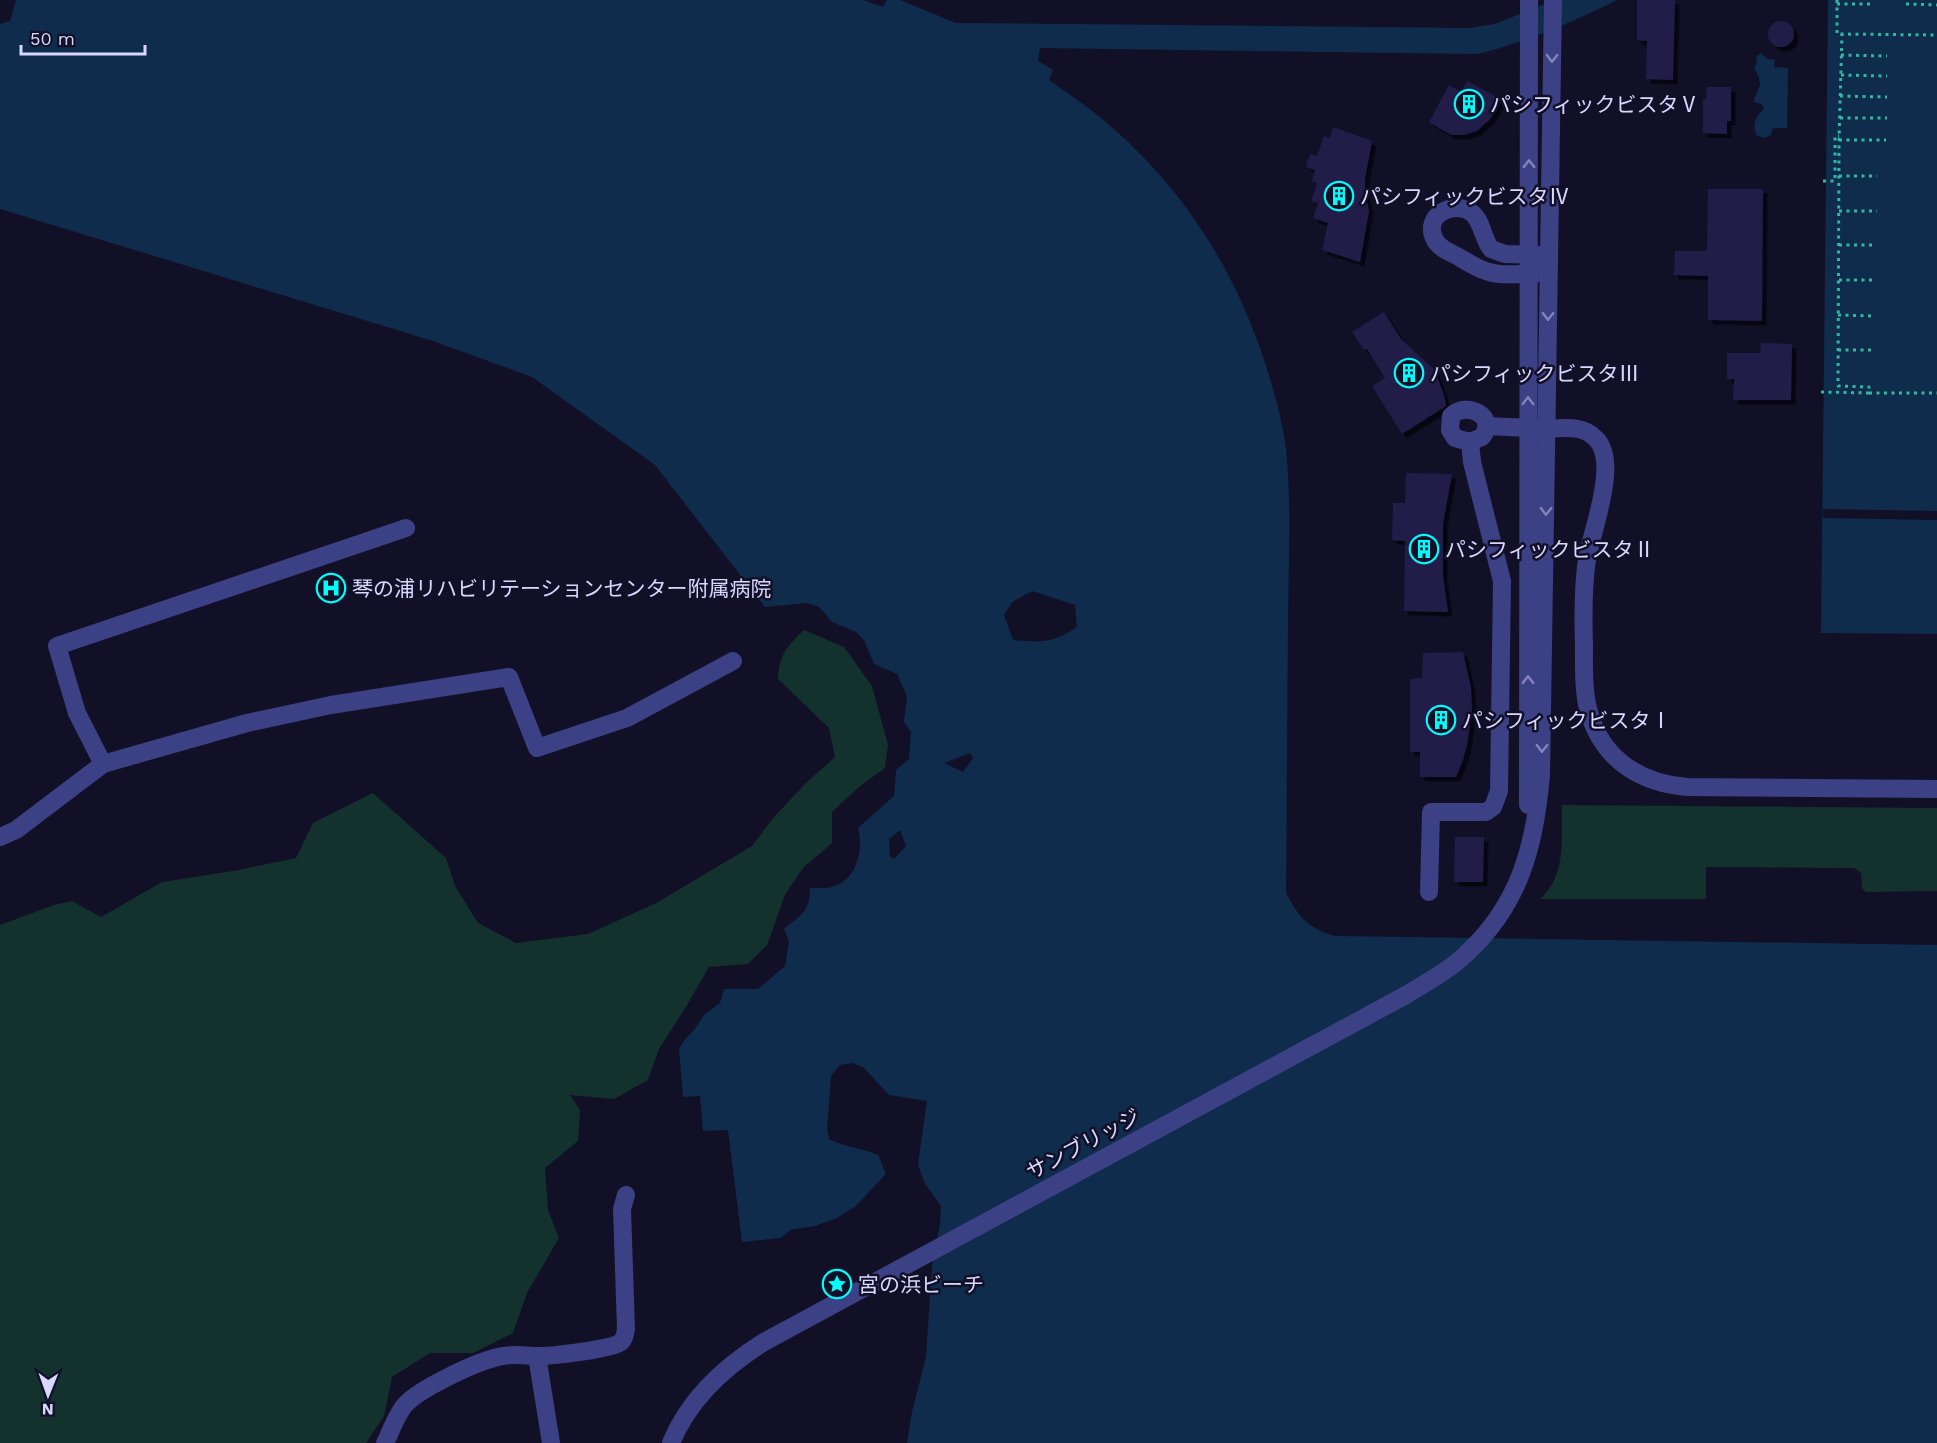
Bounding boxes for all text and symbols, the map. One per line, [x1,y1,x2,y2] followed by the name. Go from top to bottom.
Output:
[21,18,146,56] scale bar
[30,28,75,49] text: 50 m
[1546,54,1558,63] one-way arrow
[1453,88,1485,120] building icon: パシフィックビスタⅤ
[1490,92,1700,117] place label: パシフィックビスタⅤ
[1523,159,1535,168] one-way arrow
[1323,180,1355,212] building icon: パシフィックビスタⅣ
[1360,184,1570,209] place label: パシフィックビスタⅣ
[1542,312,1554,321] one-way arrow
[1393,357,1425,389] building icon: パシフィックビスタⅢ
[1430,361,1640,386] place label: パシフィックビスタⅢ
[1522,396,1534,405] one-way arrow
[1540,507,1552,516] one-way arrow
[1408,533,1440,565] building icon: パシフィックビスタⅡ
[1445,537,1655,562] place label: パシフィックビスタⅡ
[315,572,347,604] hospital icon: 琴の浦リハビリテーションセンター附属病院
[352,576,772,601] place label: 琴の浦リハビリテーションセンター附属病院
[1522,675,1534,684] one-way arrow
[1425,704,1457,736] building icon: パシフィックビスタⅠ
[1462,708,1672,733] place label: パシフィックビスタⅠ
[1536,744,1548,753] one-way arrow
[1022,1104,1144,1184] street label: サンブリッジ
[821,1268,853,1300] place icon: 宮の浜ビーチ
[858,1272,984,1297] place label: 宮の浜ビーチ
[18,1365,78,1425] north arrow
[42,1400,54,1419] text: N

